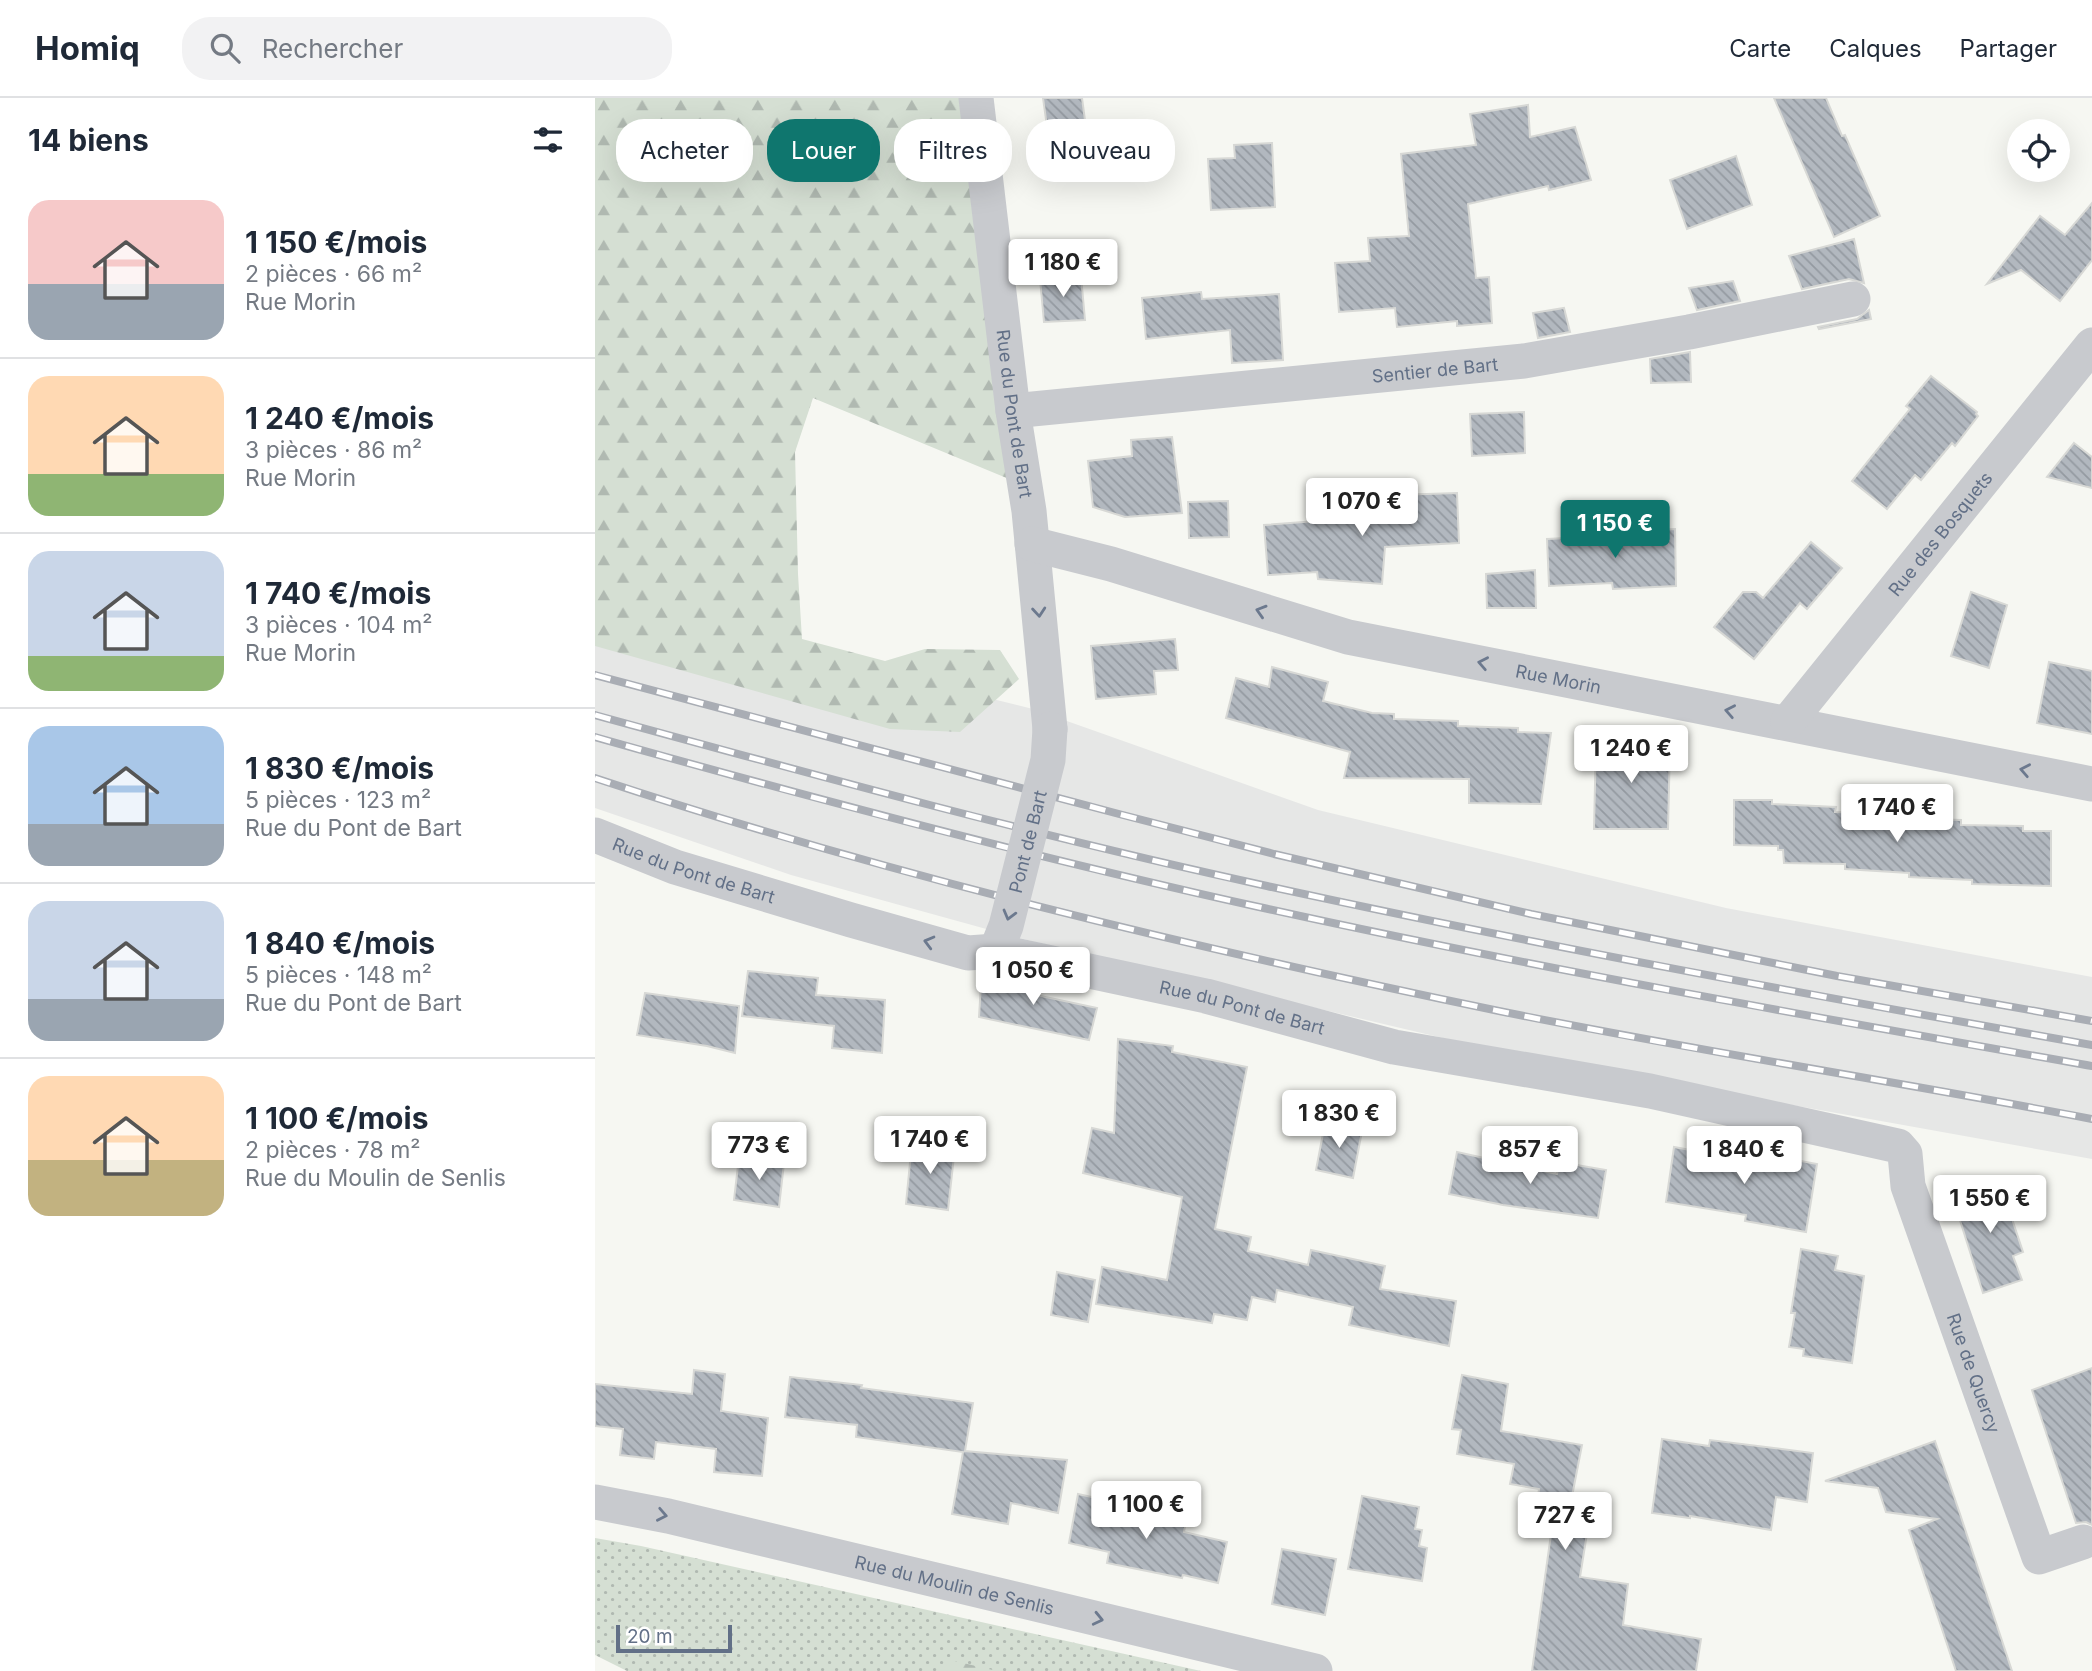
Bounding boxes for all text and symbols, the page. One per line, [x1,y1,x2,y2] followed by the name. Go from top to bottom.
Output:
[182,17,672,80] search box
[35,28,140,68] text: Homiq
[206,29,244,67] icon: search
[262,33,403,64] text: Rechercher
[1729,34,1791,63] text: Carte
[1829,34,1922,63] text: Calques
[1960,34,2057,63] text: Partager
[616,119,753,182] chip: Acheter
[767,119,880,182] chip: Louer
[894,119,1012,182] chip: Filtres
[1026,119,1175,182] chip: Nouveau
[2007,119,2070,182] map controls
[2007,119,2070,182] button: locate
[529,121,567,159] icon: filters
[28,122,149,158] text: 14 biens
[245,224,427,260] text: 1 150 €/mois
[84,228,168,312] icon: home
[998,240,1128,299] pin: 1 180 €
[1025,248,1101,276] text: 1 180 €
[245,260,422,288] text: 2 pièces · 66 m²
[245,288,356,316] text: Rue Morin
[993,328,1037,499] street label: Rue du Pont de Bart
[1371,353,1499,386] street label: Sentier de Bart
[245,400,434,436] text: 1 240 €/mois
[84,404,168,488] icon: home
[245,436,422,464] text: 3 pièces · 86 m²
[245,464,356,492] text: Rue Morin
[1884,467,1996,600] street label: Rue des Bosquets
[1297,478,1427,538] pin: 1 070 €
[1322,487,1402,515] text: 1 070 €
[1550,500,1680,560] pin: 1 150 €
[1577,509,1653,537] text: 1 150 €
[245,575,431,611] text: 1 740 €/mois
[84,579,168,663] icon: home
[1256,604,1268,619] one-way arrow
[1031,607,1046,618] one-way arrow
[245,611,433,639] text: 3 pièces · 104 m²
[245,639,356,667] text: Rue Morin
[1477,657,1489,672] one-way arrow
[1514,660,1603,697] street label: Rue Morin
[1724,704,1736,719] one-way arrow
[1566,726,1696,785] pin: 1 240 €
[1590,734,1672,762] text: 1 240 €
[245,750,434,786] text: 1 830 €/mois
[84,754,168,838] icon: home
[2019,764,2031,779] one-way arrow
[1832,784,1962,844] pin: 1 740 €
[245,786,431,814] text: 5 pièces · 123 m²
[1004,788,1050,895] street label: Pont de Bart
[1857,793,1937,821] text: 1 740 €
[245,814,462,842] text: Rue du Pont de Bart
[610,833,777,907] street label: Rue du Pont de Bart
[1003,909,1017,921] one-way arrow
[245,925,435,961] text: 1 840 €/mois
[84,929,168,1013] icon: home
[923,936,935,950] one-way arrow
[968,948,1098,1007] pin: 1 050 €
[992,956,1074,984] text: 1 050 €
[245,961,432,989] text: 5 pièces · 148 m²
[1158,976,1327,1038] street label: Rue du Pont de Bart
[245,989,462,1017] text: Rue du Pont de Bart
[1274,1090,1404,1150] pin: 1 830 €
[1298,1099,1380,1127] text: 1 830 €
[245,1100,428,1136] text: 1 100 €/mois
[84,1104,168,1188] icon: home
[865,1116,995,1176] pin: 1 740 €
[710,1122,808,1182] pin: 773 €
[890,1125,970,1153] text: 1 740 €
[1481,1126,1579,1186] pin: 857 €
[1679,1126,1809,1186] pin: 1 840 €
[728,1131,790,1159] text: 773 €
[1498,1135,1562,1163] text: 857 €
[1703,1135,1785,1163] text: 1 840 €
[245,1136,421,1164] text: 2 pièces · 78 m²
[245,1164,506,1192] text: Rue du Moulin de Senlis
[1925,1176,2055,1235] pin: 1 550 €
[1949,1184,2031,1212] text: 1 550 €
[1943,1310,2005,1436] street label: Rue de Quercy
[1081,1482,1211,1541] pin: 1 100 €
[1107,1490,1185,1518] text: 1 100 €
[1516,1492,1614,1552] pin: 727 €
[1534,1501,1596,1529] text: 727 €
[656,1507,668,1522] one-way arrow
[853,1551,1056,1619] street label: Rue du Moulin de Senlis
[1092,1611,1104,1625] one-way arrow
[616,1622,731,1654] scale bar
[627,1625,673,1648] text: 20 m

